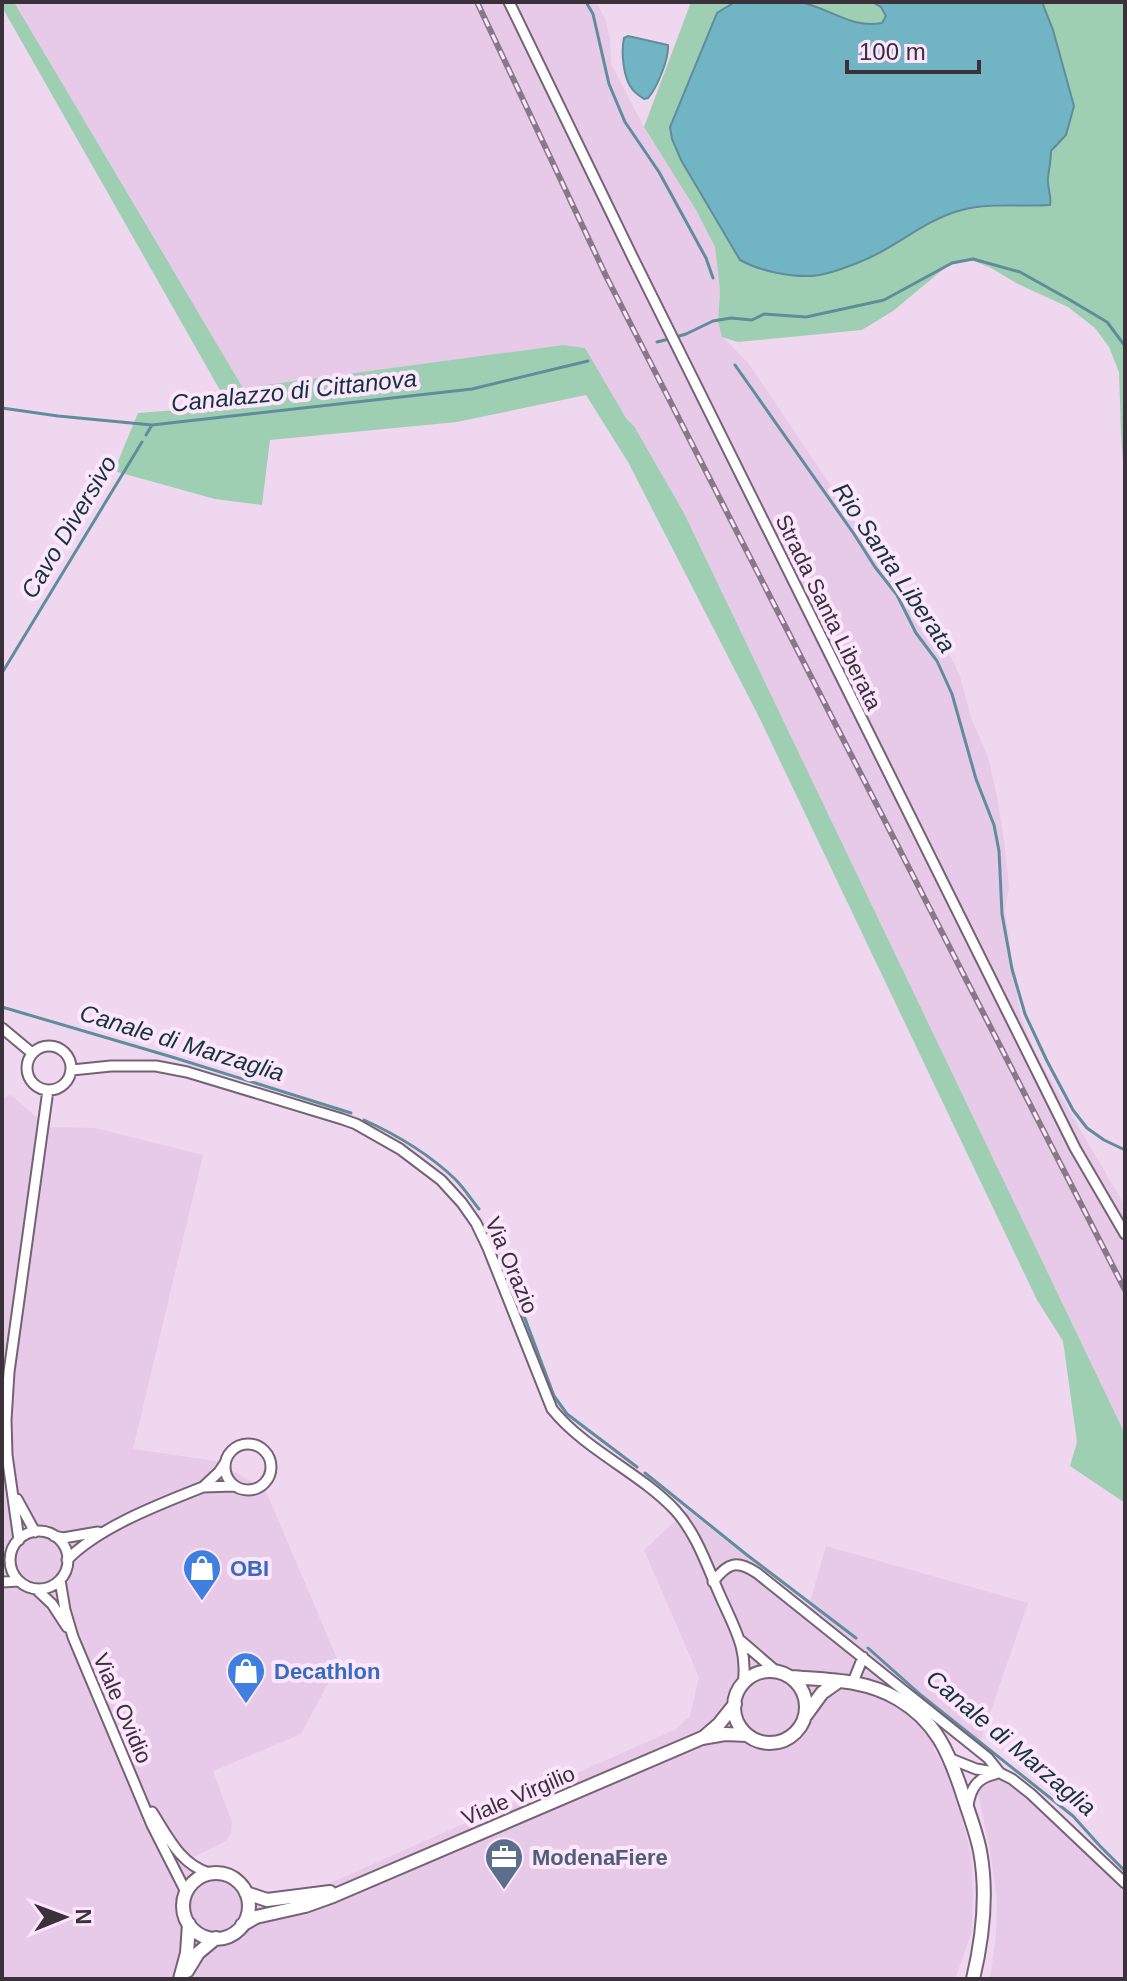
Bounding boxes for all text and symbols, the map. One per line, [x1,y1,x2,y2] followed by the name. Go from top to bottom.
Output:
[847,24,979,74] scale bar
[859,38,926,65] text: 100 m
[170,364,418,417] water label: Canalazzo di Cittanova
[15,451,122,603] water label: Cavo Diversivo
[828,478,961,658] water label: Rio Santa Liberata
[770,511,887,715] street label: Strada Santa Liberata
[77,999,288,1086] water label: Canale di Marzaglia
[480,1213,543,1317] street label: Via Orazio
[181,1547,223,1602] shop icon: OBI
[230,1556,269,1581] place label: OBI
[88,1649,157,1767] street label: Viale Ovidio
[225,1650,267,1705] shop icon: Decathlon
[274,1659,380,1684] place label: Decathlon
[921,1664,1101,1821] water label: Canale di Marzaglia
[458,1760,578,1830] street label: Viale Virgilio
[483,1836,525,1891] office icon: ModenaFiere
[532,1845,668,1870] place label: ModenaFiere
[24,1877,104,1957] north arrow
[71,1908,96,1925] text: N

